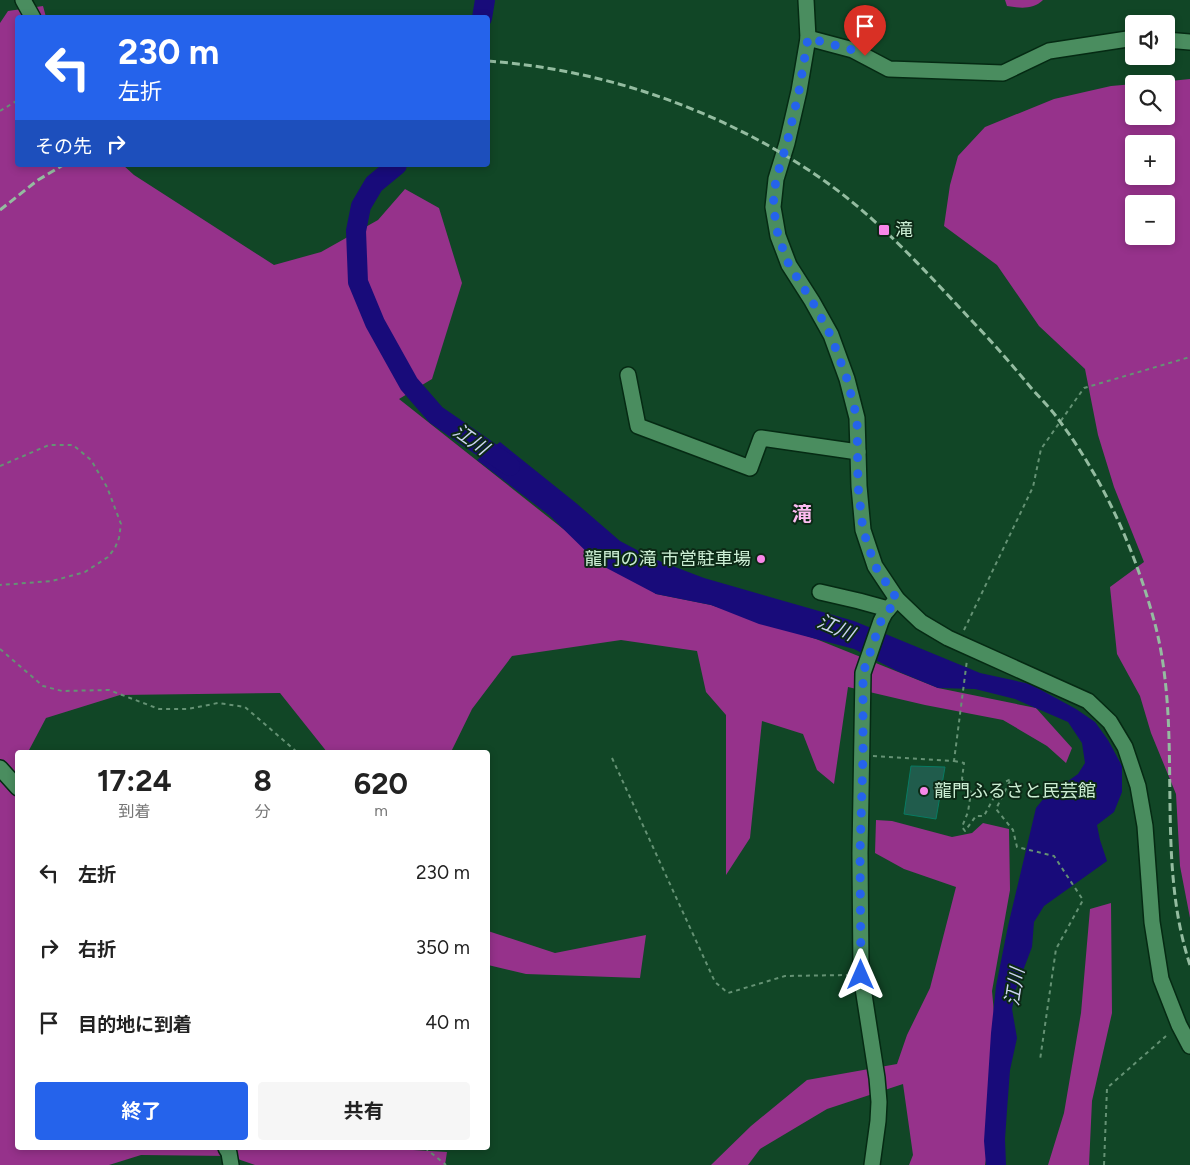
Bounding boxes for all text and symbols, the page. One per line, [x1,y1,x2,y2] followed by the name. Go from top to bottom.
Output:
[844,5,886,56] pin
[851,12,879,40] icon: arrive
[1125,15,1175,245] map controls
[1125,15,1175,65] button: sound
[118,31,219,73] text: 230 m
[35,35,100,100] icon: left
[1125,75,1175,125] button: search
[118,78,162,105] text: 左折
[102,130,130,158] icon: right
[35,135,92,158] text: その先
[1125,135,1175,185] button: +
[1125,195,1175,245] button: −
[895,219,913,241] place label: 滝
[877,223,891,237] marker: 滝
[449,419,495,461] water label: 江川
[792,502,812,526] district label: 滝
[585,548,751,570] place label: 龍門の滝 市営駐車場
[755,553,767,565] marker: 龍門の滝 市営駐車場
[814,609,860,646] water label: 江川
[97,762,172,799] text: 17:24
[254,762,272,799] text: 8
[354,765,408,802] text: 620
[934,780,1096,802] place label: 龍門ふるさと民芸館
[918,785,930,797] marker: 龍門ふるさと民芸館
[374,801,388,820] text: m
[118,802,150,821] text: 到着
[255,802,271,821] text: 分
[35,859,63,887] icon: left
[416,861,470,884] text: 230 m
[78,863,116,886] text: 左折
[35,934,63,962] icon: right
[416,936,470,959] text: 350 m
[78,938,116,961] text: 右折
[834,948,886,1000] position arrow
[1000,965,1029,1008] water label: 江川
[35,1009,63,1037] icon: arrive
[425,1011,470,1034] text: 40 m
[78,1013,192,1036] text: 目的地に到着
[35,1082,248,1140] button: 終了
[258,1082,470,1140] button: 共有

